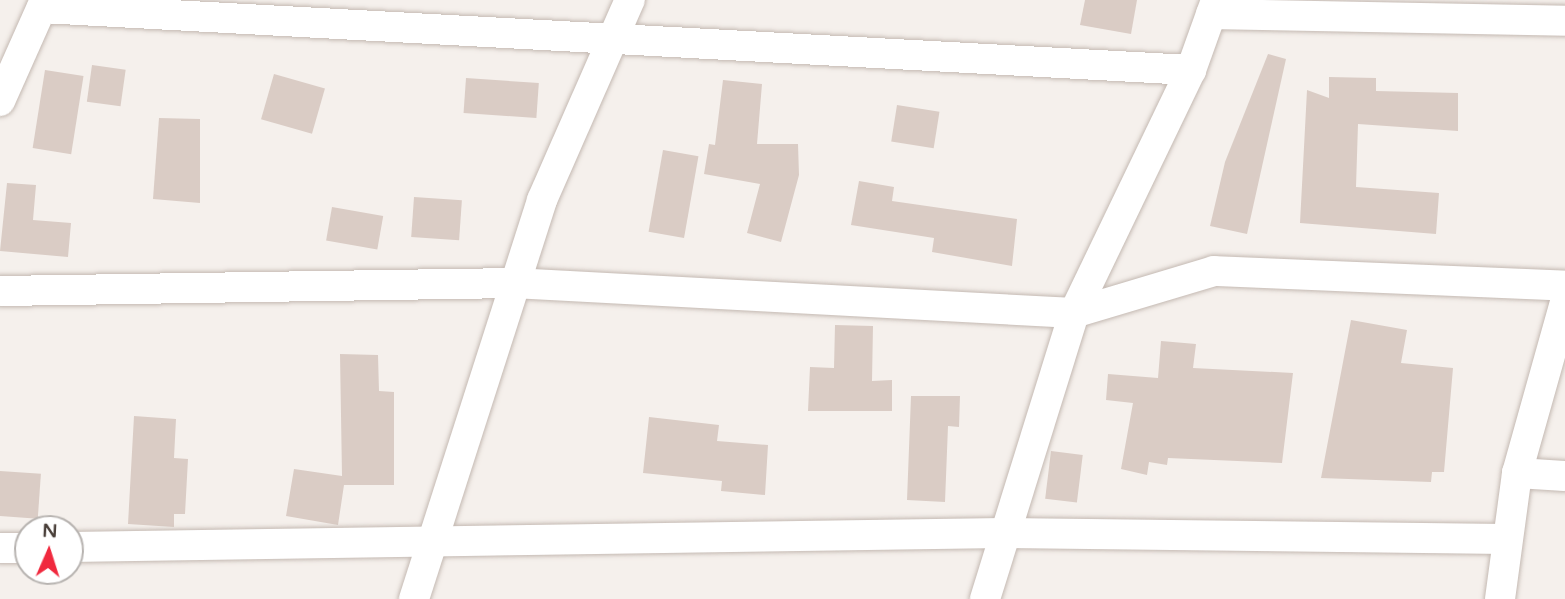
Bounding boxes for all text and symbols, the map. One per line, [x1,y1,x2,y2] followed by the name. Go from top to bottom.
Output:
[14,515,84,585] north arrow
[42,520,58,542] text: N

